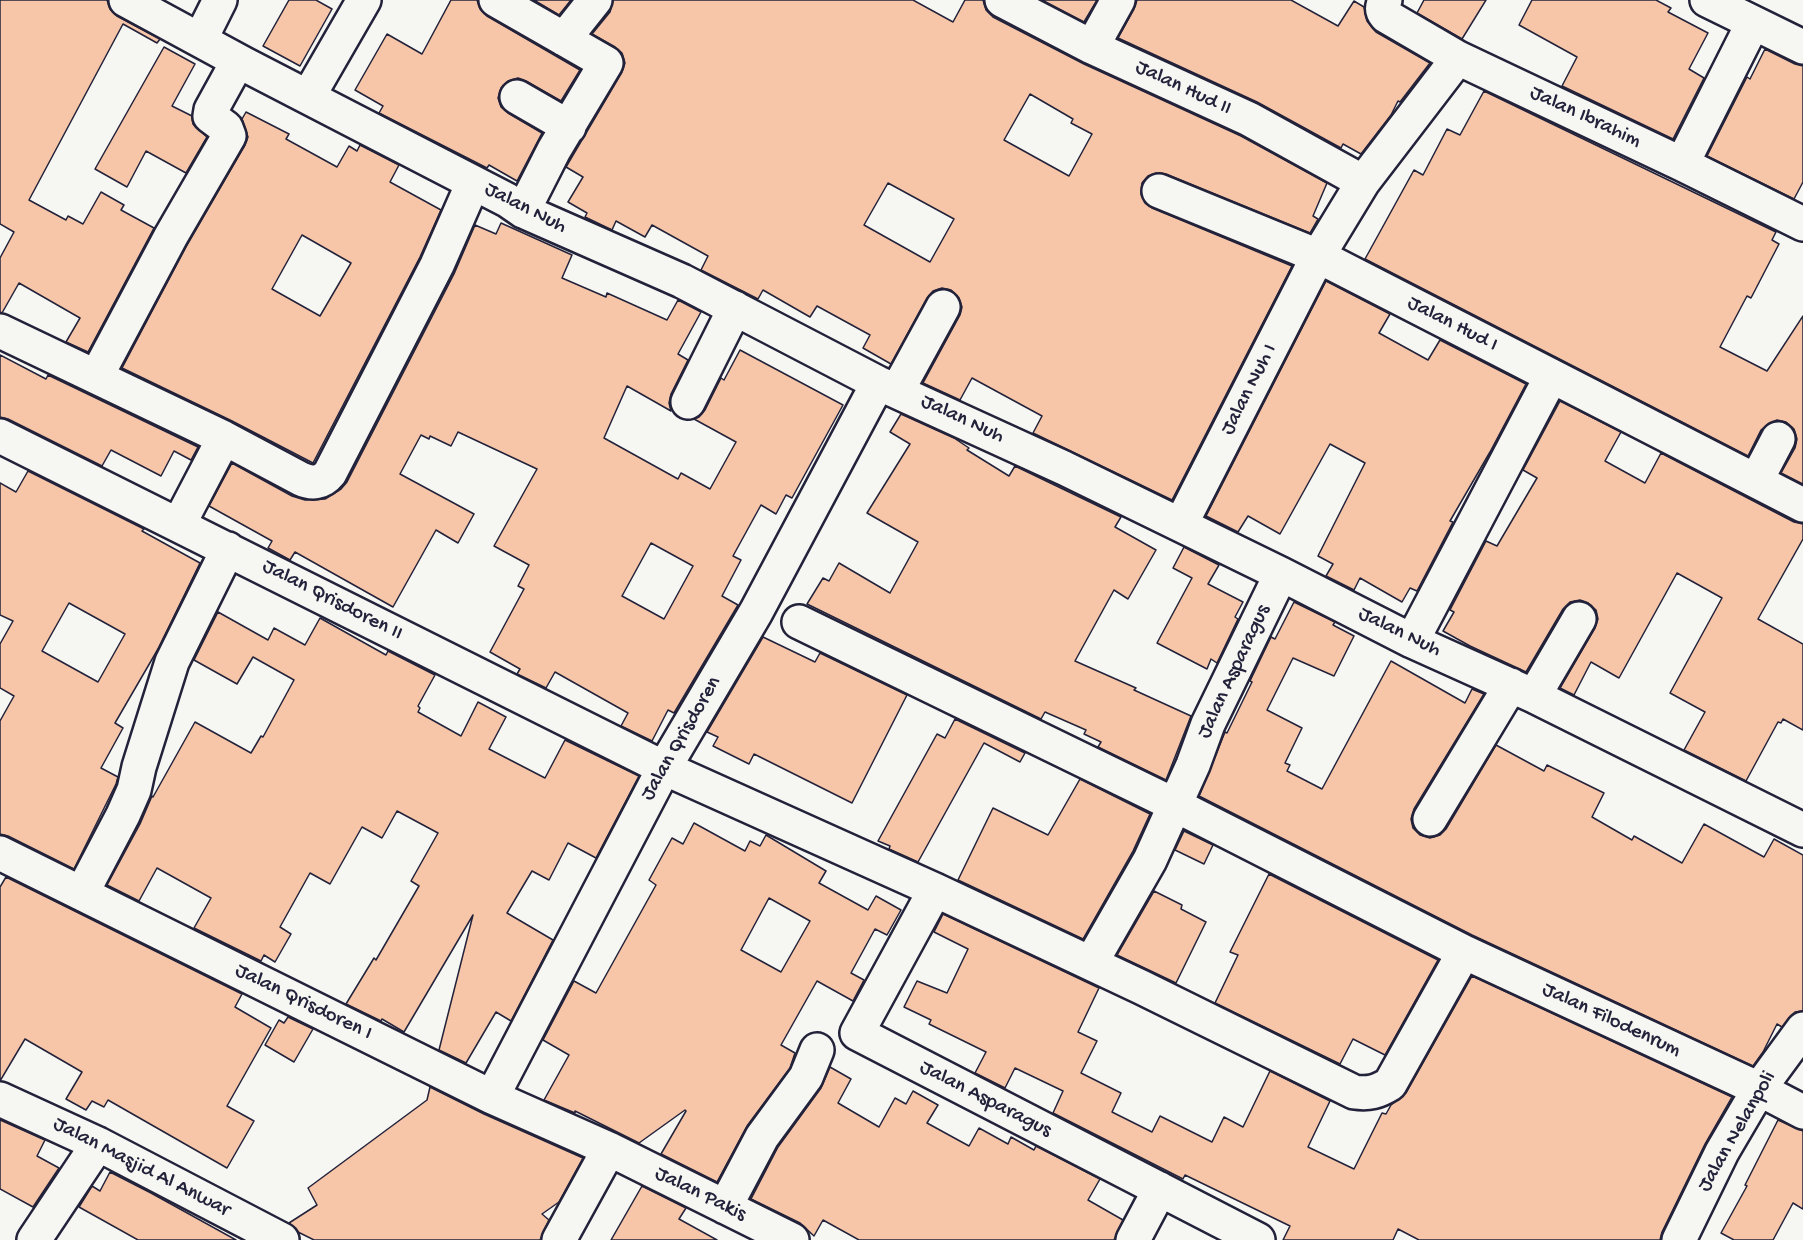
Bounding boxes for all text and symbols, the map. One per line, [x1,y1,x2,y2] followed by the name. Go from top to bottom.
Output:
[1131,56,1235,122] street label: Jalan Hud II
[1525,81,1645,155] street label: Jalan Ibrahim
[480,178,570,240] street label: Jalan Nuh
[1403,291,1501,359] street label: Jalan Hud I
[1216,340,1284,440] street label: Jalan Nuh I
[916,390,1008,450] street label: Jalan Nuh
[258,555,406,647] street label: Jalan Qrisdoren II
[1193,601,1277,743] street label: Jalan Asparagus
[1354,602,1444,664] street label: Jalan Nuh
[636,672,728,806] street label: Jalan Qrisdoren
[230,959,376,1047] street label: Jalan Qrisdoren I
[1538,978,1684,1064] street label: Jalan Filodenrum
[915,1056,1055,1144] street label: Jalan Asparagus
[1693,1067,1783,1197] street label: Jalan Nelanpoli
[48,1112,234,1224] street label: Jalan Masjid Al Anwar
[650,1162,750,1228] street label: Jalan Pakis

